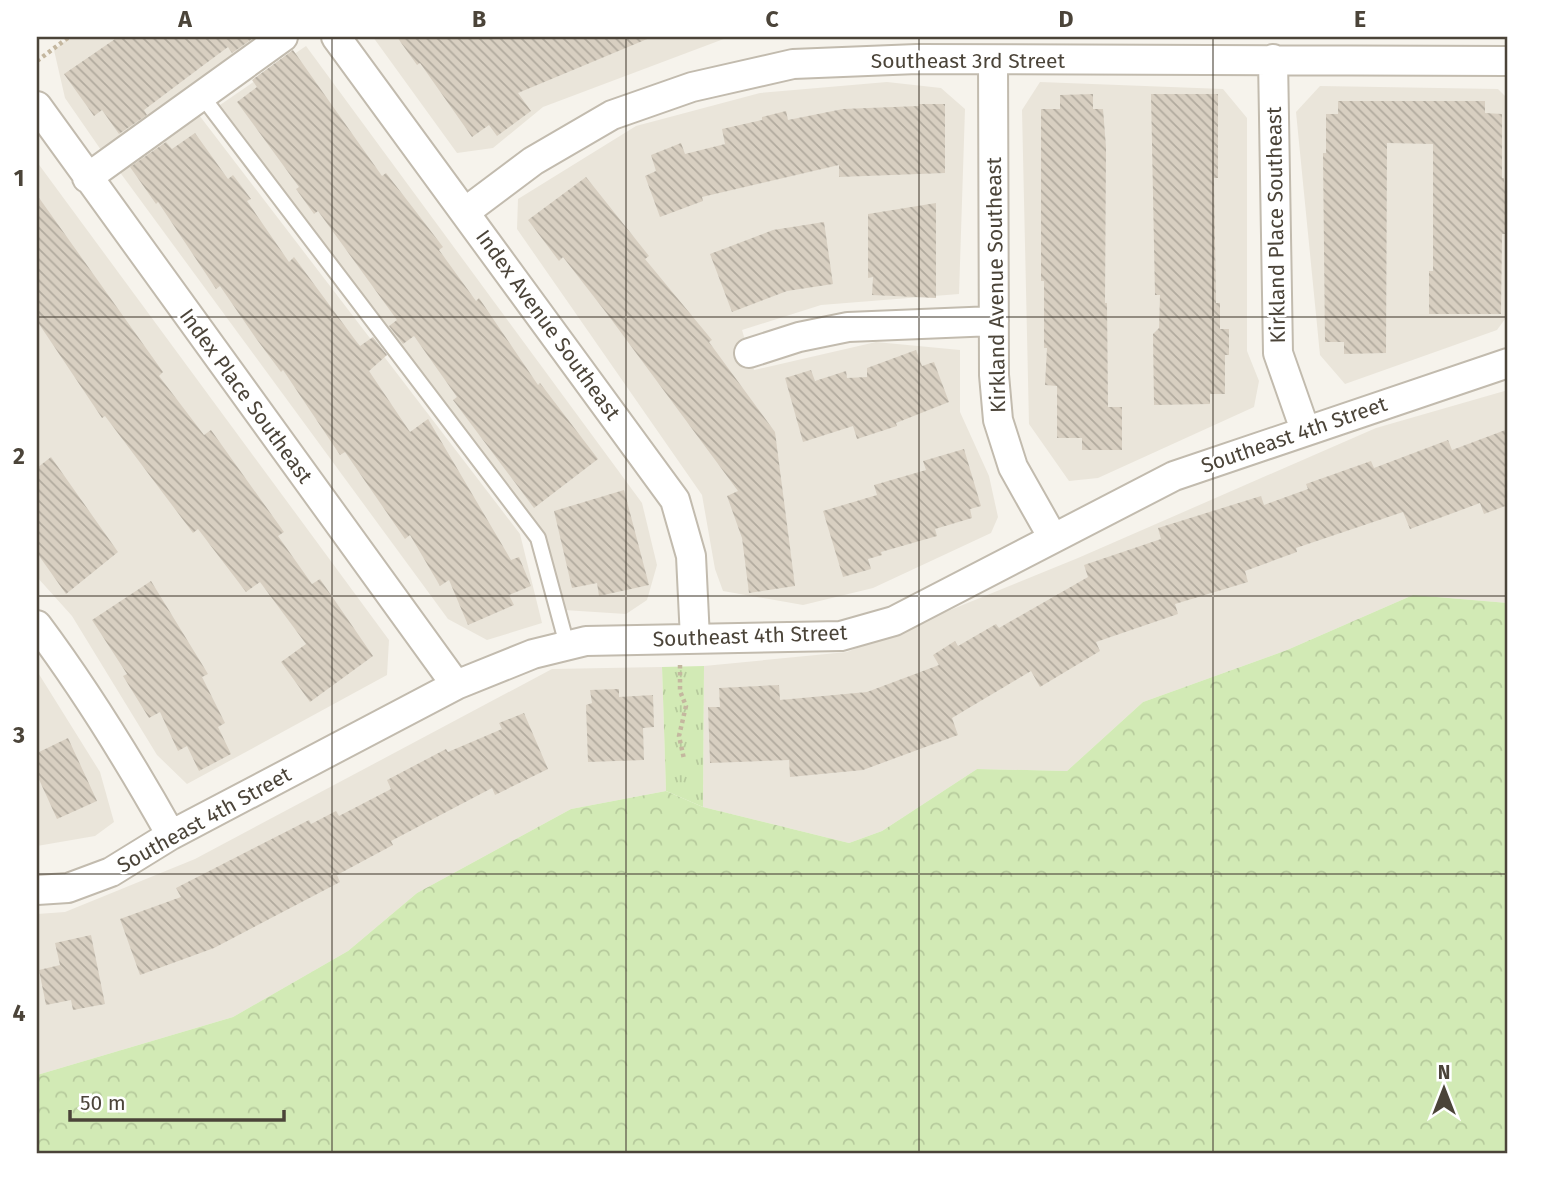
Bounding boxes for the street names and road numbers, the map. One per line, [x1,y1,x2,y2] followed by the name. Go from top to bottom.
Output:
[871,48,1066,74] street label: Southeast 3rd Street
[1261,106,1291,344] street label: Kirkland Place Southeast
[981,156,1011,413] street label: Kirkland Avenue Southeast
[470,225,626,426] street label: Index Avenue Southeast
[174,303,318,489] street label: Index Place Southeast
[1198,391,1391,479] street label: Southeast 4th Street
[652,620,848,652] street label: Southeast 4th Street
[112,761,296,879] street label: Southeast 4th Street

